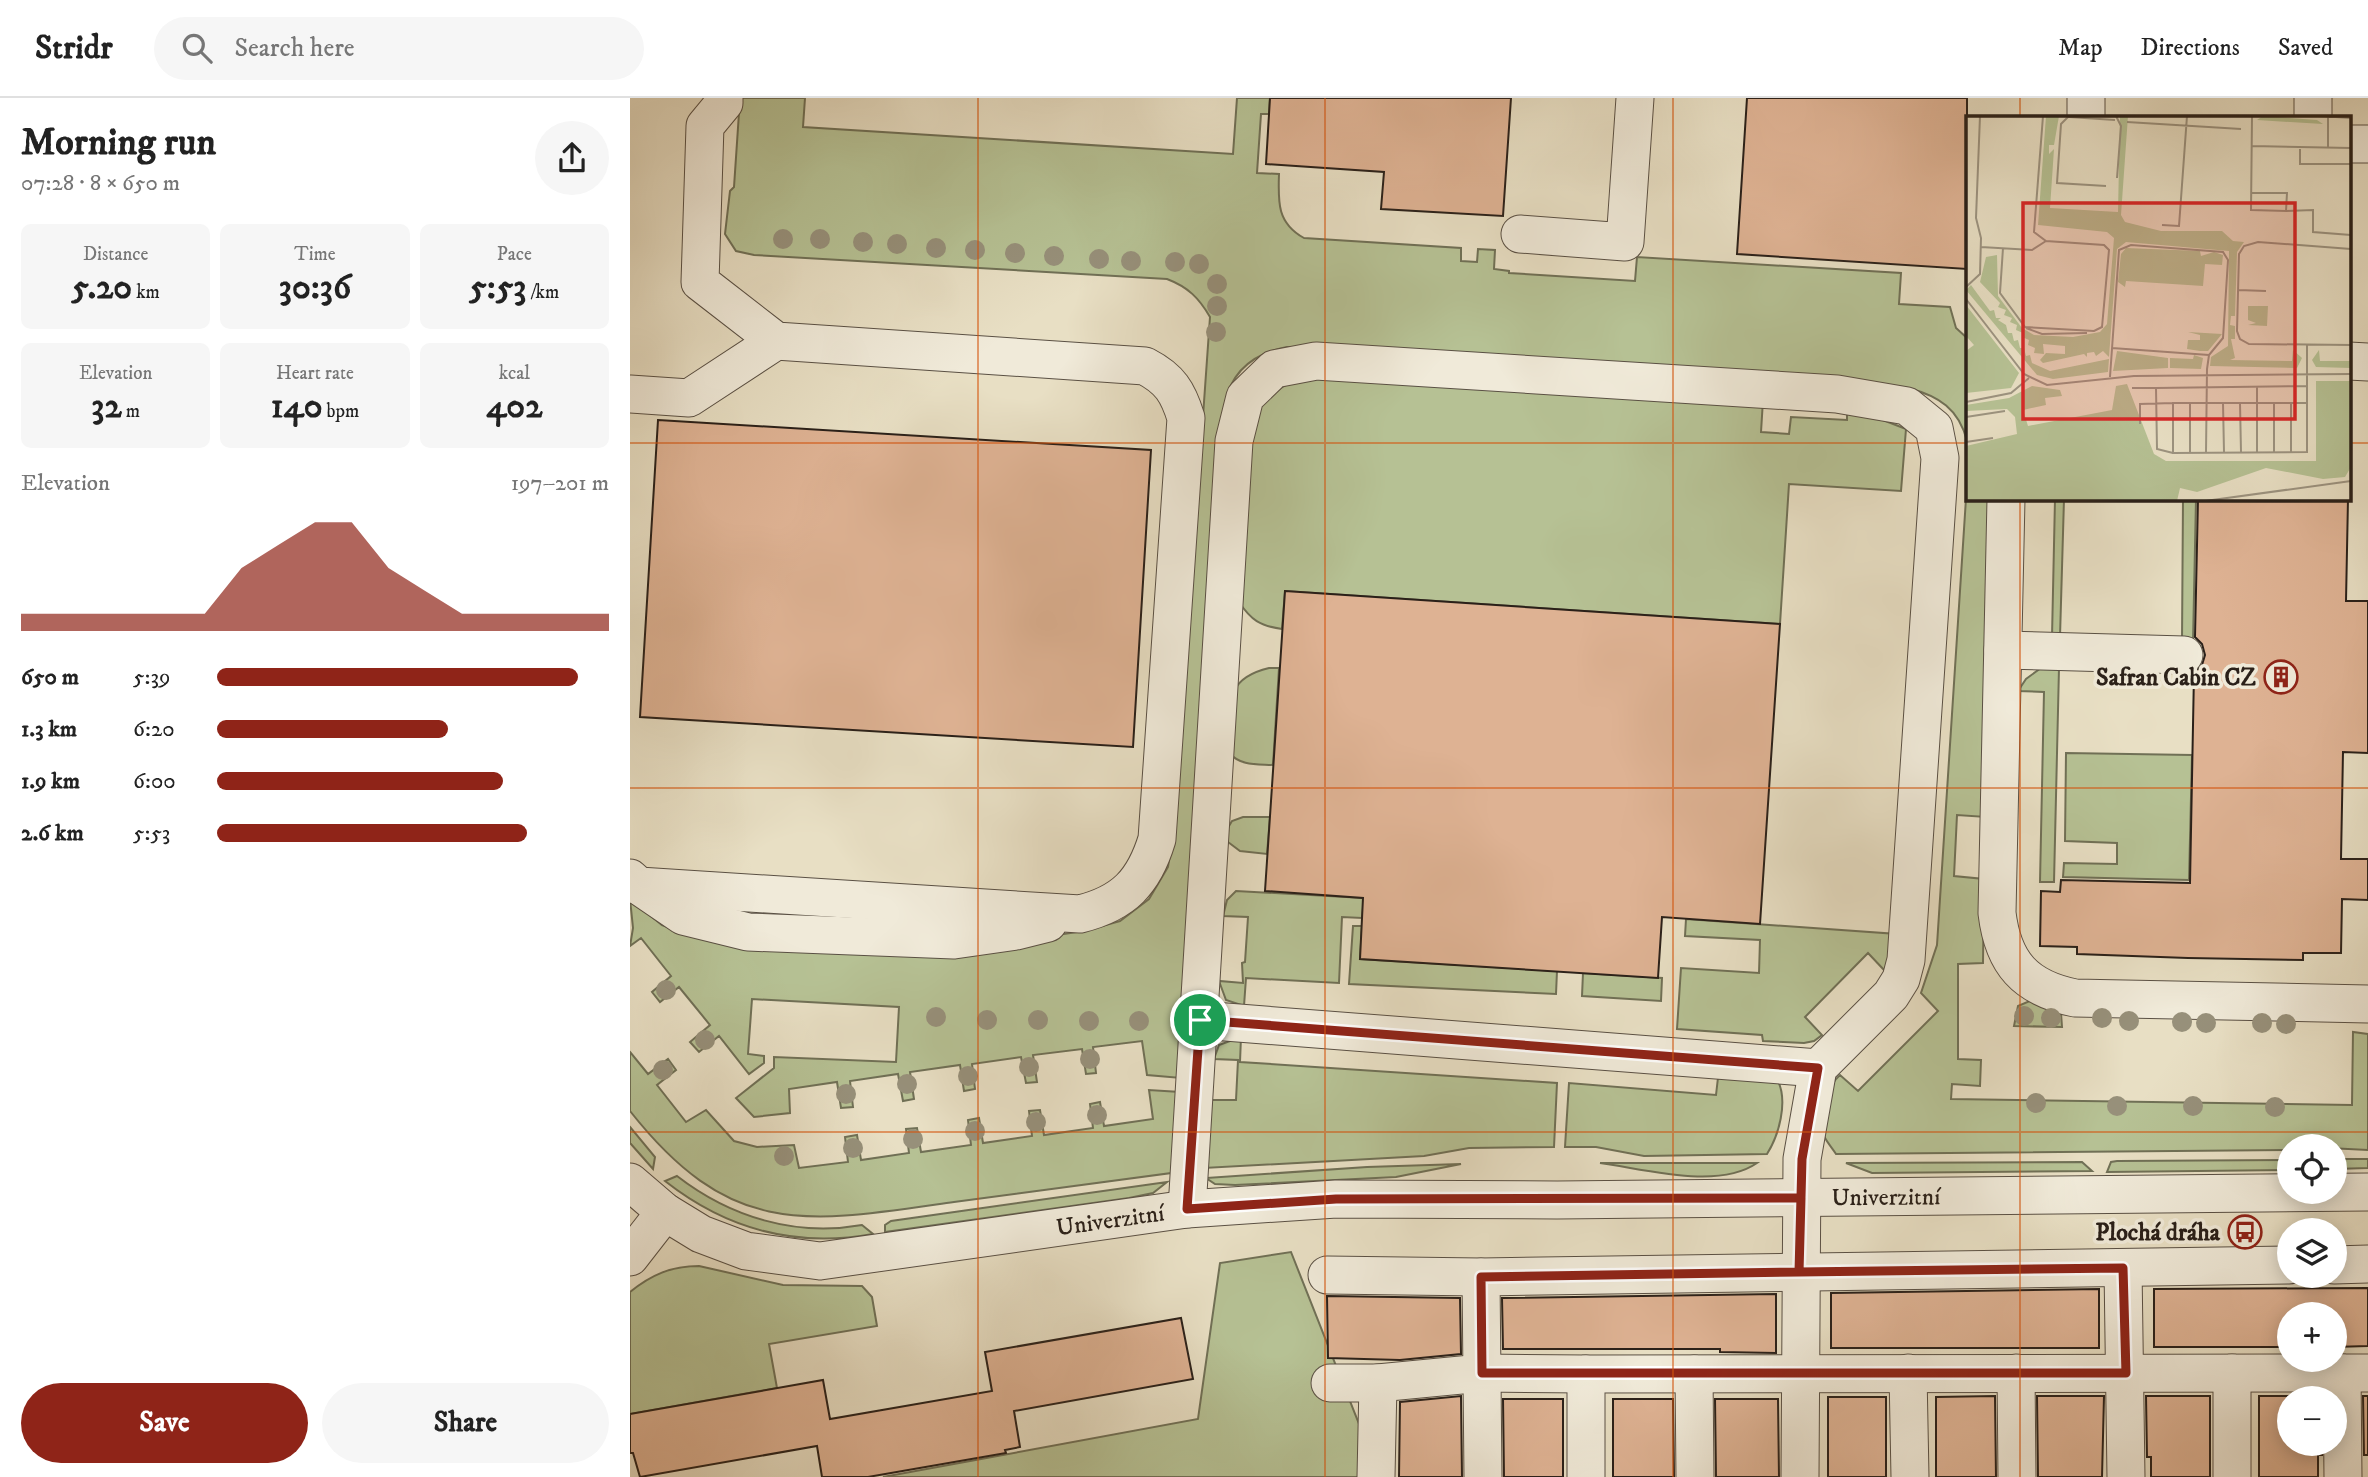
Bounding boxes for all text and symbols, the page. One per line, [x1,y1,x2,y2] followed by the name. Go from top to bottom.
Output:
[154,17,644,80] search box
[35,28,112,69] text: Stridr
[178,29,216,67] icon: search
[234,32,355,65] text: Search here
[2058,33,2103,63] text: Map
[2141,33,2240,63] text: Directions
[2278,33,2333,63] text: Saved
[1966,116,2350,500] inset map
[21,119,216,167] text: Morning run
[535,121,609,195] button: share
[21,169,180,198] text: 07:28 · 8 × 650 m
[83,243,148,266] text: Distance
[294,243,336,266] text: Time
[497,243,532,266] text: Pace
[71,266,132,310] text: 5.20
[279,266,351,310] text: 30:36
[469,266,526,310] text: 5:53
[132,281,160,304] text: km
[526,281,559,304] text: /km
[79,362,152,385] text: Elevation
[276,362,354,385] text: Heart rate
[499,362,530,385] text: kcal
[91,385,122,429] text: 32
[271,385,323,429] text: 140
[486,385,542,429] text: 402
[122,400,140,423] text: m
[323,400,359,423] text: bpm
[21,469,110,498] text: Elevation
[511,469,609,498] text: 197–201 m
[2262,658,2300,696] building icon: Safran Cabin CZ
[21,663,79,692] text: 650 m
[133,663,171,692] text: 5:39
[2096,663,2257,693] place label: Safran Cabin CZ
[21,715,77,744] text: 1.3 km
[133,715,175,744] text: 6:20
[21,767,80,796] text: 1.9 km
[133,767,176,796] text: 6:00
[21,819,84,848] text: 2.6 km
[133,819,170,848] text: 5:53
[1170,990,1230,1050] pin
[1181,1001,1219,1039] icon: arrive
[2277,1134,2347,1456] map controls
[2277,1134,2347,1204] button: locate
[1831,1182,1942,1213] street label: Univerzitní
[1054,1198,1168,1243] street label: Univerzitní
[2226,1213,2264,1251] bus stop icon: Plochá dráha
[2095,1218,2221,1248] place label: Plochá dráha
[2277,1218,2347,1288] button: layers
[2277,1302,2347,1372] button: +
[21,1383,308,1463] button: Save
[322,1383,609,1463] button: Share
[2277,1386,2347,1456] button: −

